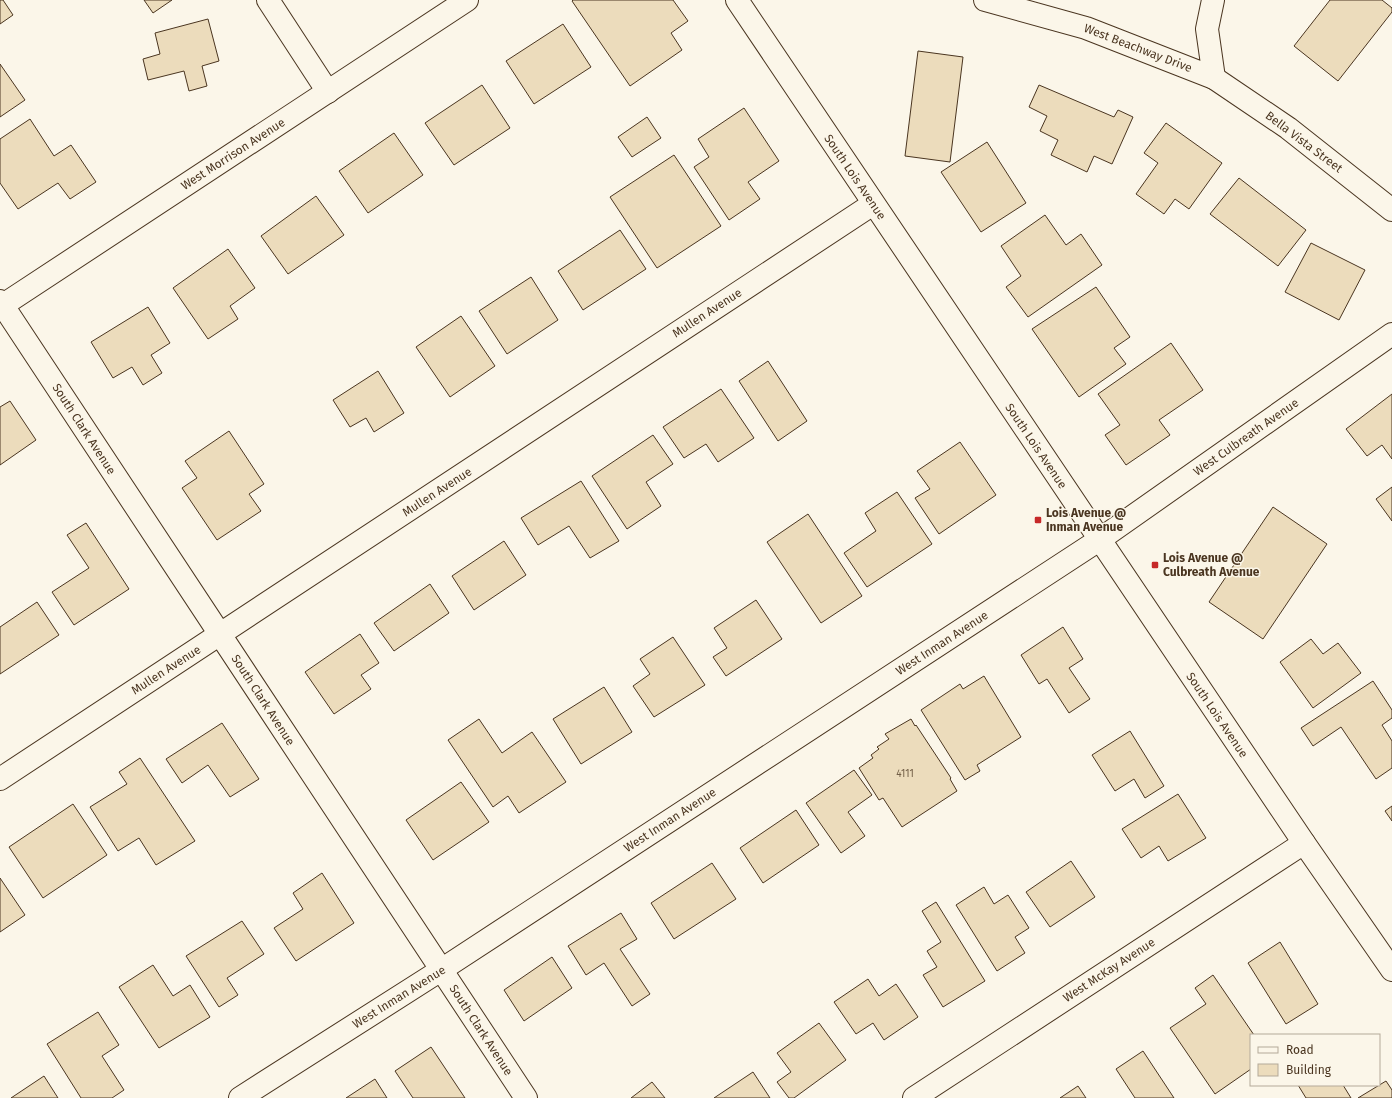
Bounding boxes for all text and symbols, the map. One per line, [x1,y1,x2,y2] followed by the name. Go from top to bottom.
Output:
[1082,21,1194,75] street label: West Beachway Drive
[1263,109,1346,176] street label: Bella Vista Street
[178,115,288,193] street label: West Morrison Avenue
[821,132,889,222] street label: South Lois Avenue
[670,285,744,341] street label: Mullen Avenue
[49,381,119,477] street label: South Clark Avenue
[1191,395,1301,479] street label: West Culbreath Avenue
[1002,401,1070,491] street label: South Lois Avenue
[400,464,474,520] street label: Mullen Avenue
[1046,506,1126,534] place label: Lois Avenue @ Inman Avenue
[1033,515,1043,525] marker: Lois Avenue @ Inman Avenue
[1163,551,1260,579] place label: Lois Avenue @ Culbreath Avenue
[1150,560,1160,570] marker: Lois Avenue @ Culbreath Avenue
[893,608,991,678] street label: West Inman Avenue
[129,642,203,698] street label: Mullen Avenue
[228,652,298,748] street label: South Clark Avenue
[1183,670,1251,760] street label: South Lois Avenue
[896,768,914,780] house number: 4111
[621,785,719,855] street label: West Inman Avenue
[1060,935,1158,1005] street label: West McKay Avenue
[350,963,448,1031] street label: West Inman Avenue
[446,982,516,1078] street label: South Clark Avenue
[1250,1034,1380,1086] legend
[1286,1043,1314,1057] text: Road
[1286,1063,1332,1077] text: Building

